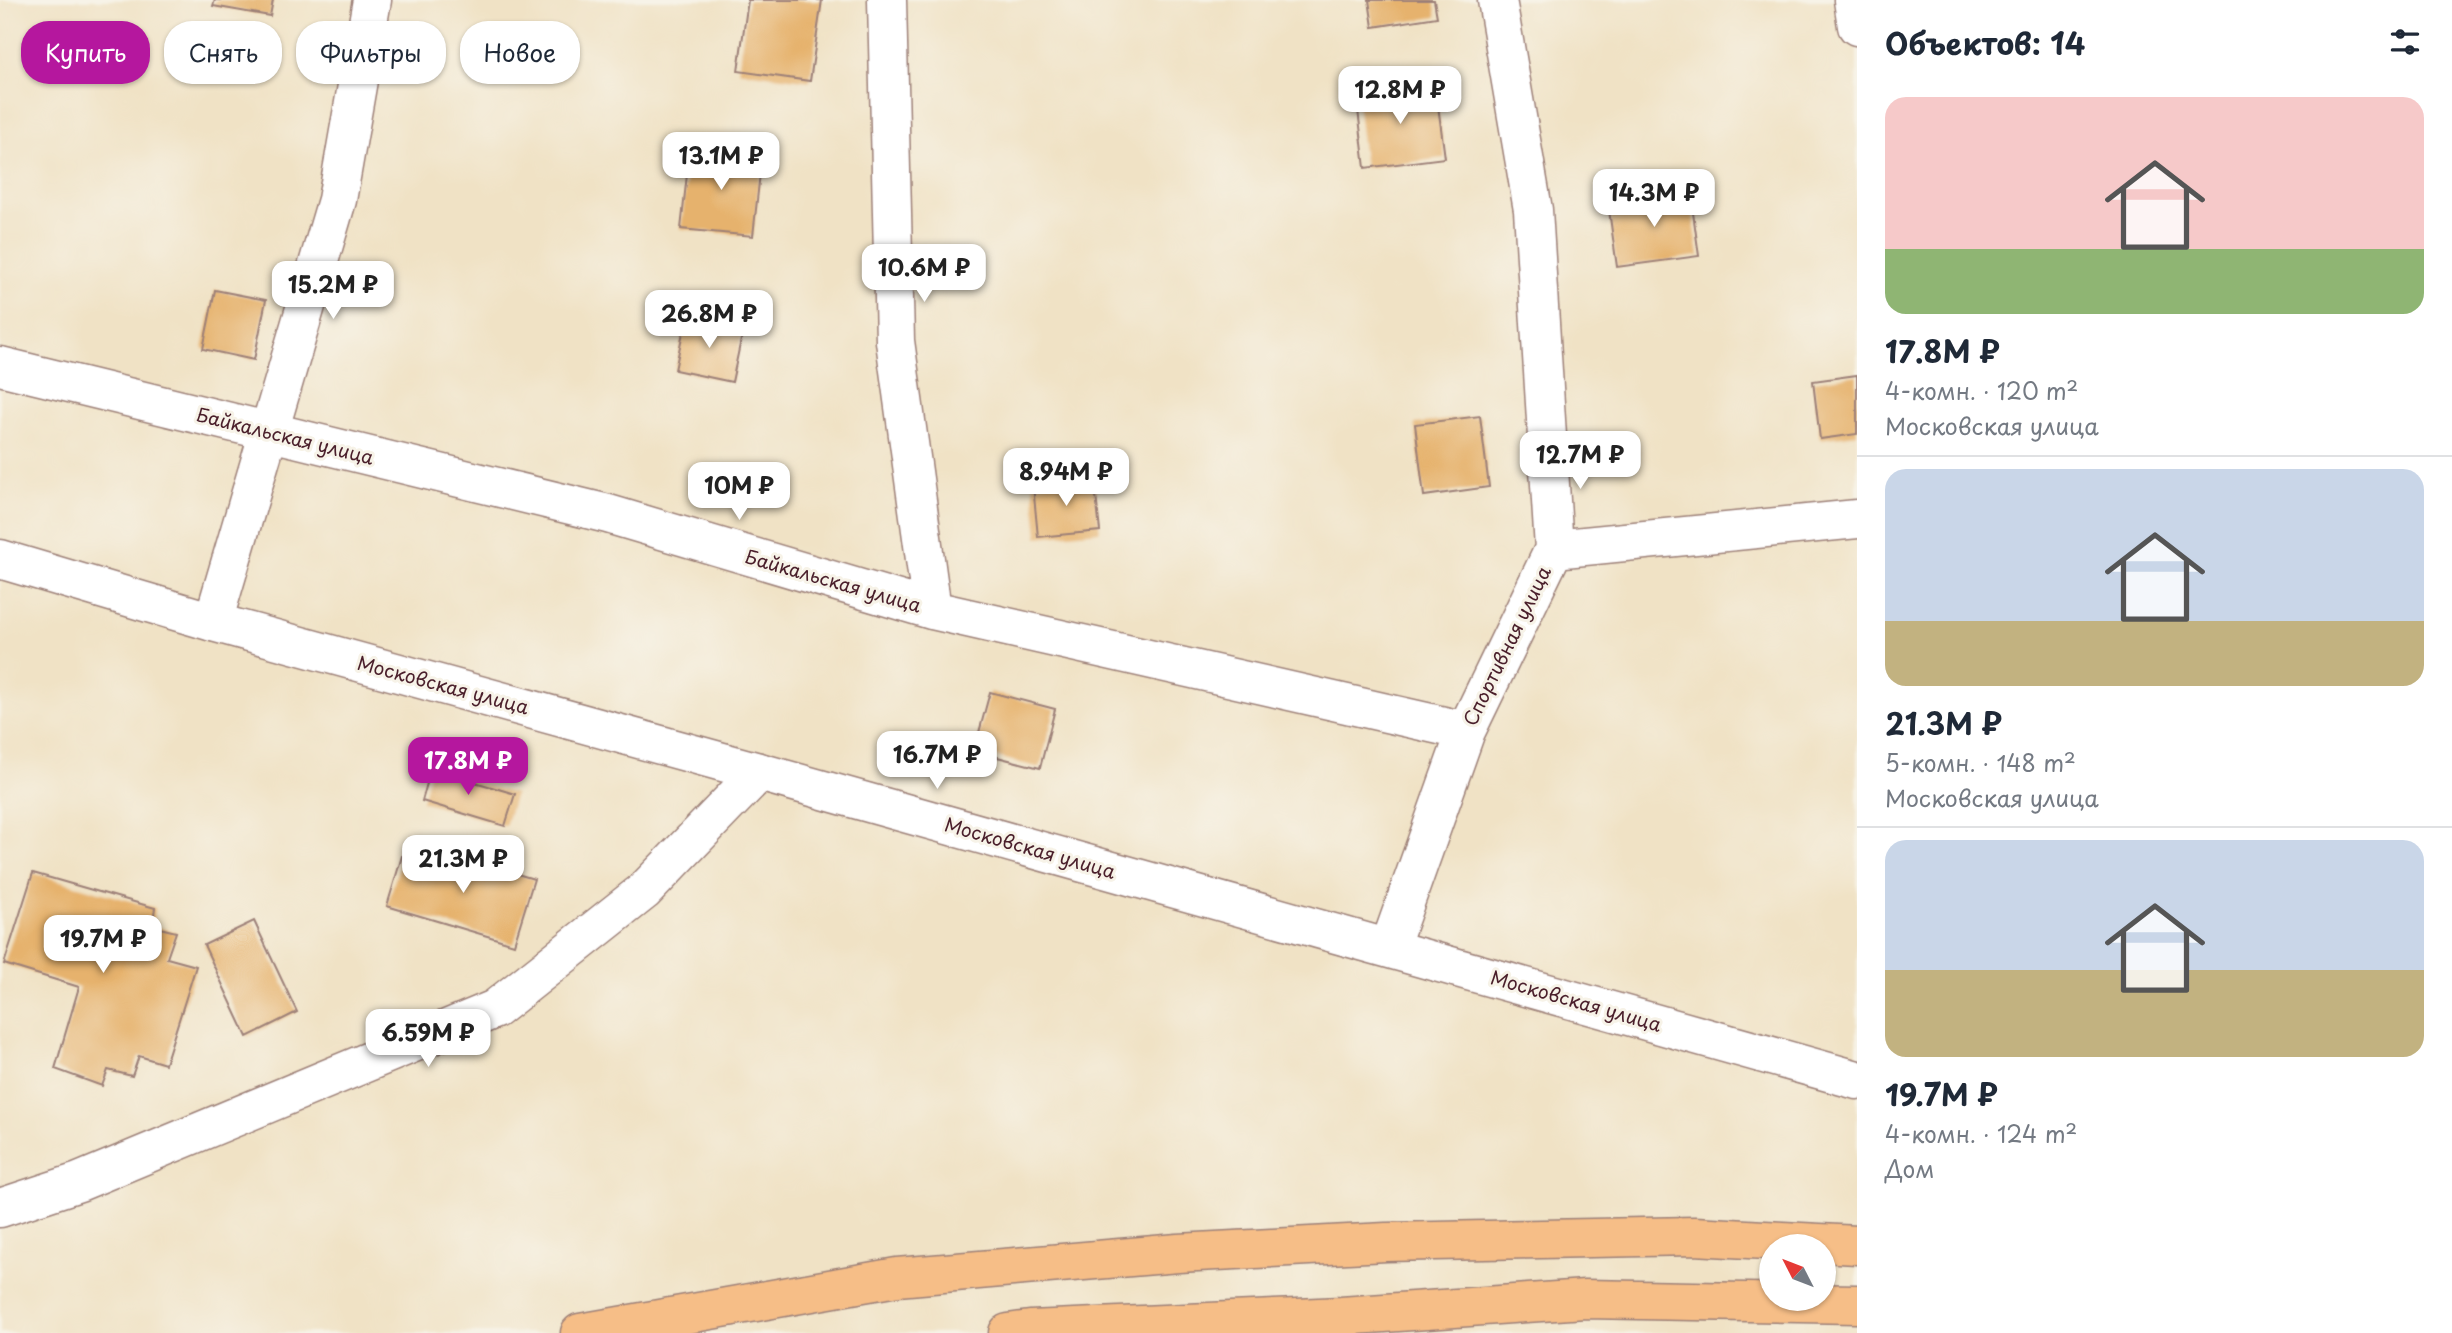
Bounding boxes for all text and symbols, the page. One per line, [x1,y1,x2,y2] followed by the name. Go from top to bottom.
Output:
[1885,20,2085,65] text: Объектов: 14
[21,21,150,84] chip: Купить
[164,21,282,84] chip: Снять
[296,21,446,84] chip: Фильтры
[460,21,580,84] chip: Новое
[2386,23,2424,61] icon: filters
[1335,66,1465,126] pin: 12.8M ₽
[1354,71,1446,106] text: 12.8M ₽
[656,132,786,192] pin: 13.1M ₽
[678,137,764,172] text: 13.1M ₽
[2092,142,2218,268] icon: home
[1589,170,1719,229] pin: 14.3M ₽
[1609,174,1699,209] text: 14.3M ₽
[859,244,989,304] pin: 10.6M ₽
[878,249,970,284] text: 10.6M ₽
[268,262,398,321] pin: 15.2M ₽
[288,266,378,301] text: 15.2M ₽
[644,290,774,350] pin: 26.8M ₽
[661,295,757,330] text: 26.8M ₽
[1885,328,2000,373] text: 17.8M ₽
[1885,373,2078,408] text: 4-комн. · 120 m²
[193,399,377,471] street label: Байкальская улица
[1885,408,2099,443] text: Московская улица
[1515,432,1645,491] pin: 12.7M ₽
[1536,436,1624,471] text: 12.7M ₽
[1001,448,1131,508] pin: 8.94M ₽
[1019,453,1113,488] text: 8.94M ₽
[690,462,788,522] pin: 10M ₽
[704,467,774,502] text: 10M ₽
[2092,514,2218,640] icon: home
[742,541,925,619] street label: Байкальская улица
[1455,561,1557,730] street label: Спортивная улица
[354,648,532,720] street label: Московская улица
[1885,700,2002,745] text: 21.3M ₽
[872,732,1002,791] pin: 16.7M ₽
[893,736,981,771] text: 16.7M ₽
[403,738,533,797] pin: 17.8M ₽
[424,742,512,777] text: 17.8M ₽
[1885,745,2076,780] text: 5-комн. · 148 m²
[1885,780,2099,815] text: Московская улица
[942,809,1119,885] street label: Московская улица
[398,836,528,895] pin: 21.3M ₽
[418,840,508,875] text: 21.3M ₽
[2092,885,2218,1011] icon: home
[38,916,168,975] pin: 19.7M ₽
[60,920,146,955] text: 19.7M ₽
[1488,962,1665,1038] street label: Московская улица
[363,1010,493,1069] pin: 6.59M ₽
[382,1014,474,1049] text: 6.59M ₽
[1885,1071,1998,1116] text: 19.7M ₽
[1885,1116,2077,1151] text: 4-комн. · 124 m²
[1885,1151,1934,1186] text: Дом
[1759,1234,1836,1311] north arrow
[1759,1234,1836,1311] map controls

